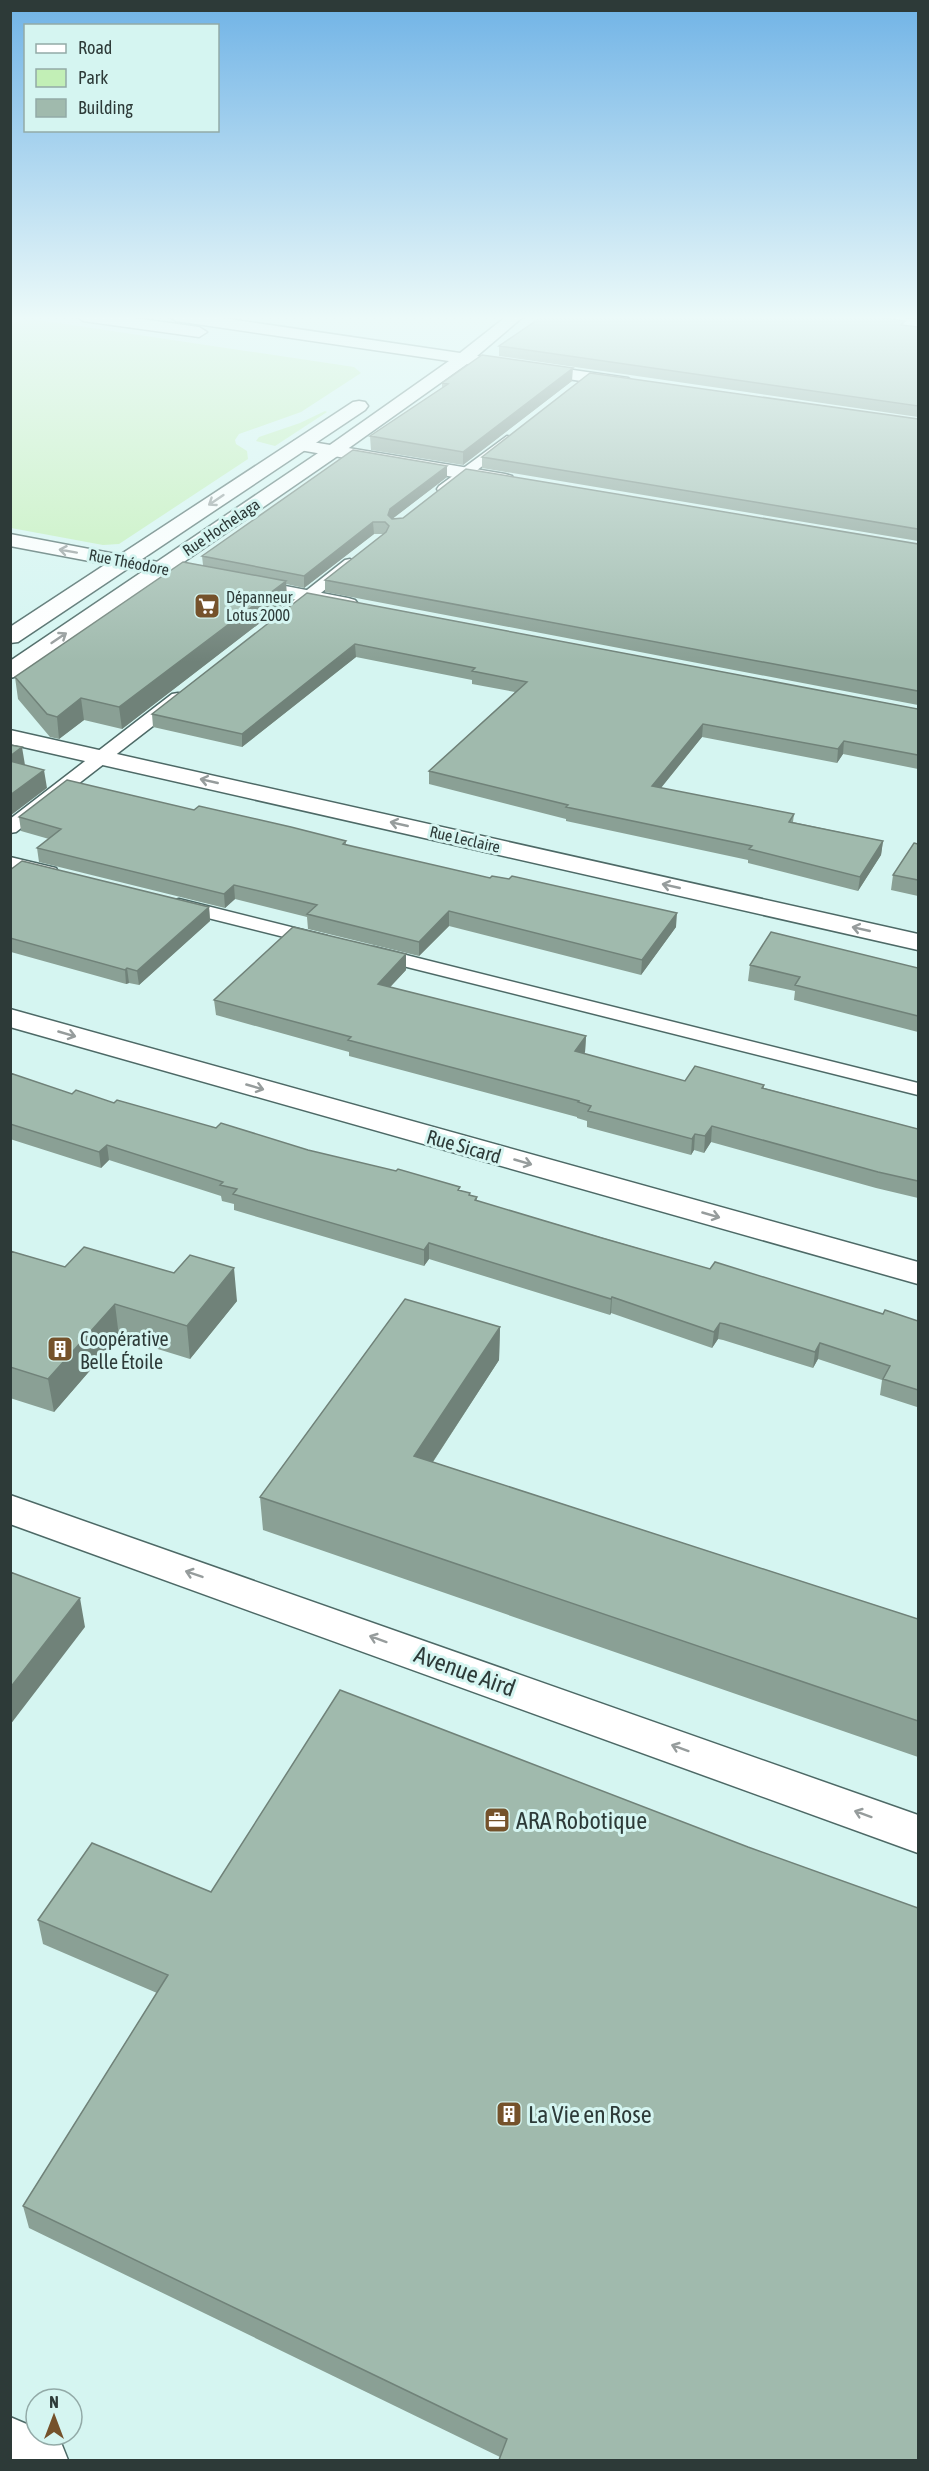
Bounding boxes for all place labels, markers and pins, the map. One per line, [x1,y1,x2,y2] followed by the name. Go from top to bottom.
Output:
[226,588,293,624] place label: Dépanneur Lotus 2000
[192,591,222,621] supermarket icon: Dépanneur Lotus 2000
[80,1327,169,1373] place label: Coopérative Belle Étoile
[45,1334,75,1364] building icon: Coopérative Belle Étoile
[482,1805,512,1835] office icon: ARA Robotique
[516,1807,647,1834] place label: ARA Robotique
[494,2099,524,2129] building icon: La Vie en Rose
[528,2101,652,2128] place label: La Vie en Rose

